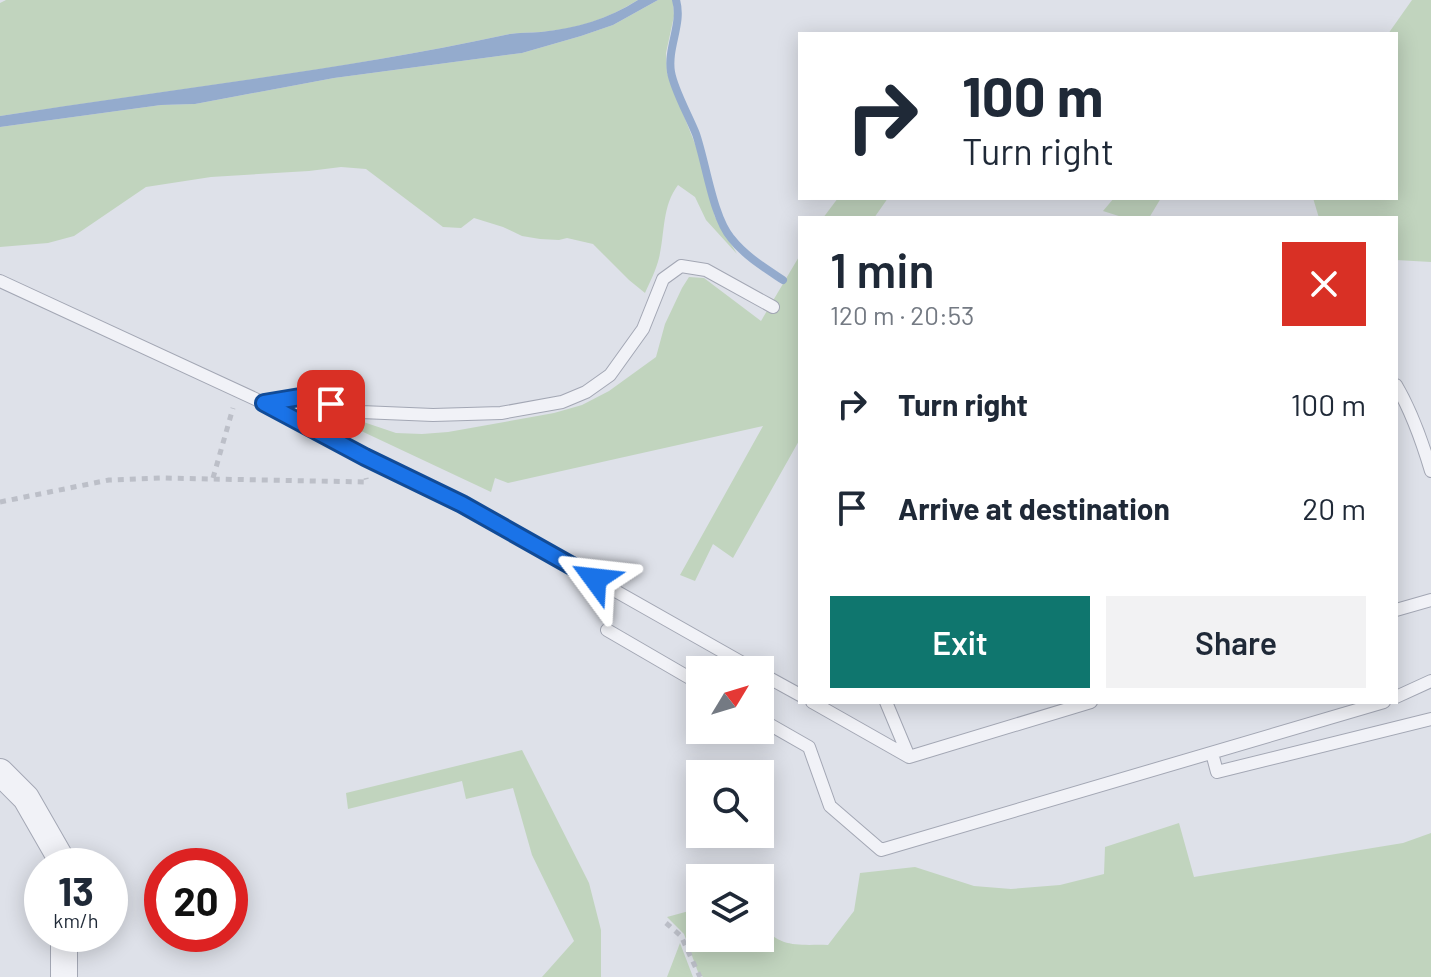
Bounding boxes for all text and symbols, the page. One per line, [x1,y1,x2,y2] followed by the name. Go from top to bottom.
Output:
[962,61,1104,128] text: 100 m
[830,64,934,168] icon: right
[962,129,1114,172] text: Turn right
[830,240,935,298] text: 1 min
[1282,242,1366,326] button: close
[830,299,974,330] text: 120 m · 20:53
[297,370,365,438] pin
[309,382,353,426] icon: arrive
[830,382,874,426] icon: right
[898,386,1028,422] text: Turn right
[1291,386,1366,422] text: 100 m
[830,486,874,530] icon: arrive
[898,490,1170,526] text: Arrive at destination
[1302,490,1366,526] text: 20 m
[553,537,637,621] position arrow
[830,596,1090,688] button: Exit
[1106,596,1366,688] button: Share
[686,656,774,744] north arrow
[686,656,774,952] map controls
[686,760,774,848] button: search
[144,848,248,952] speed limit sign: 20
[686,864,774,952] button: layers
[58,866,94,914] text: 13
[53,908,99,932] text: km/h

